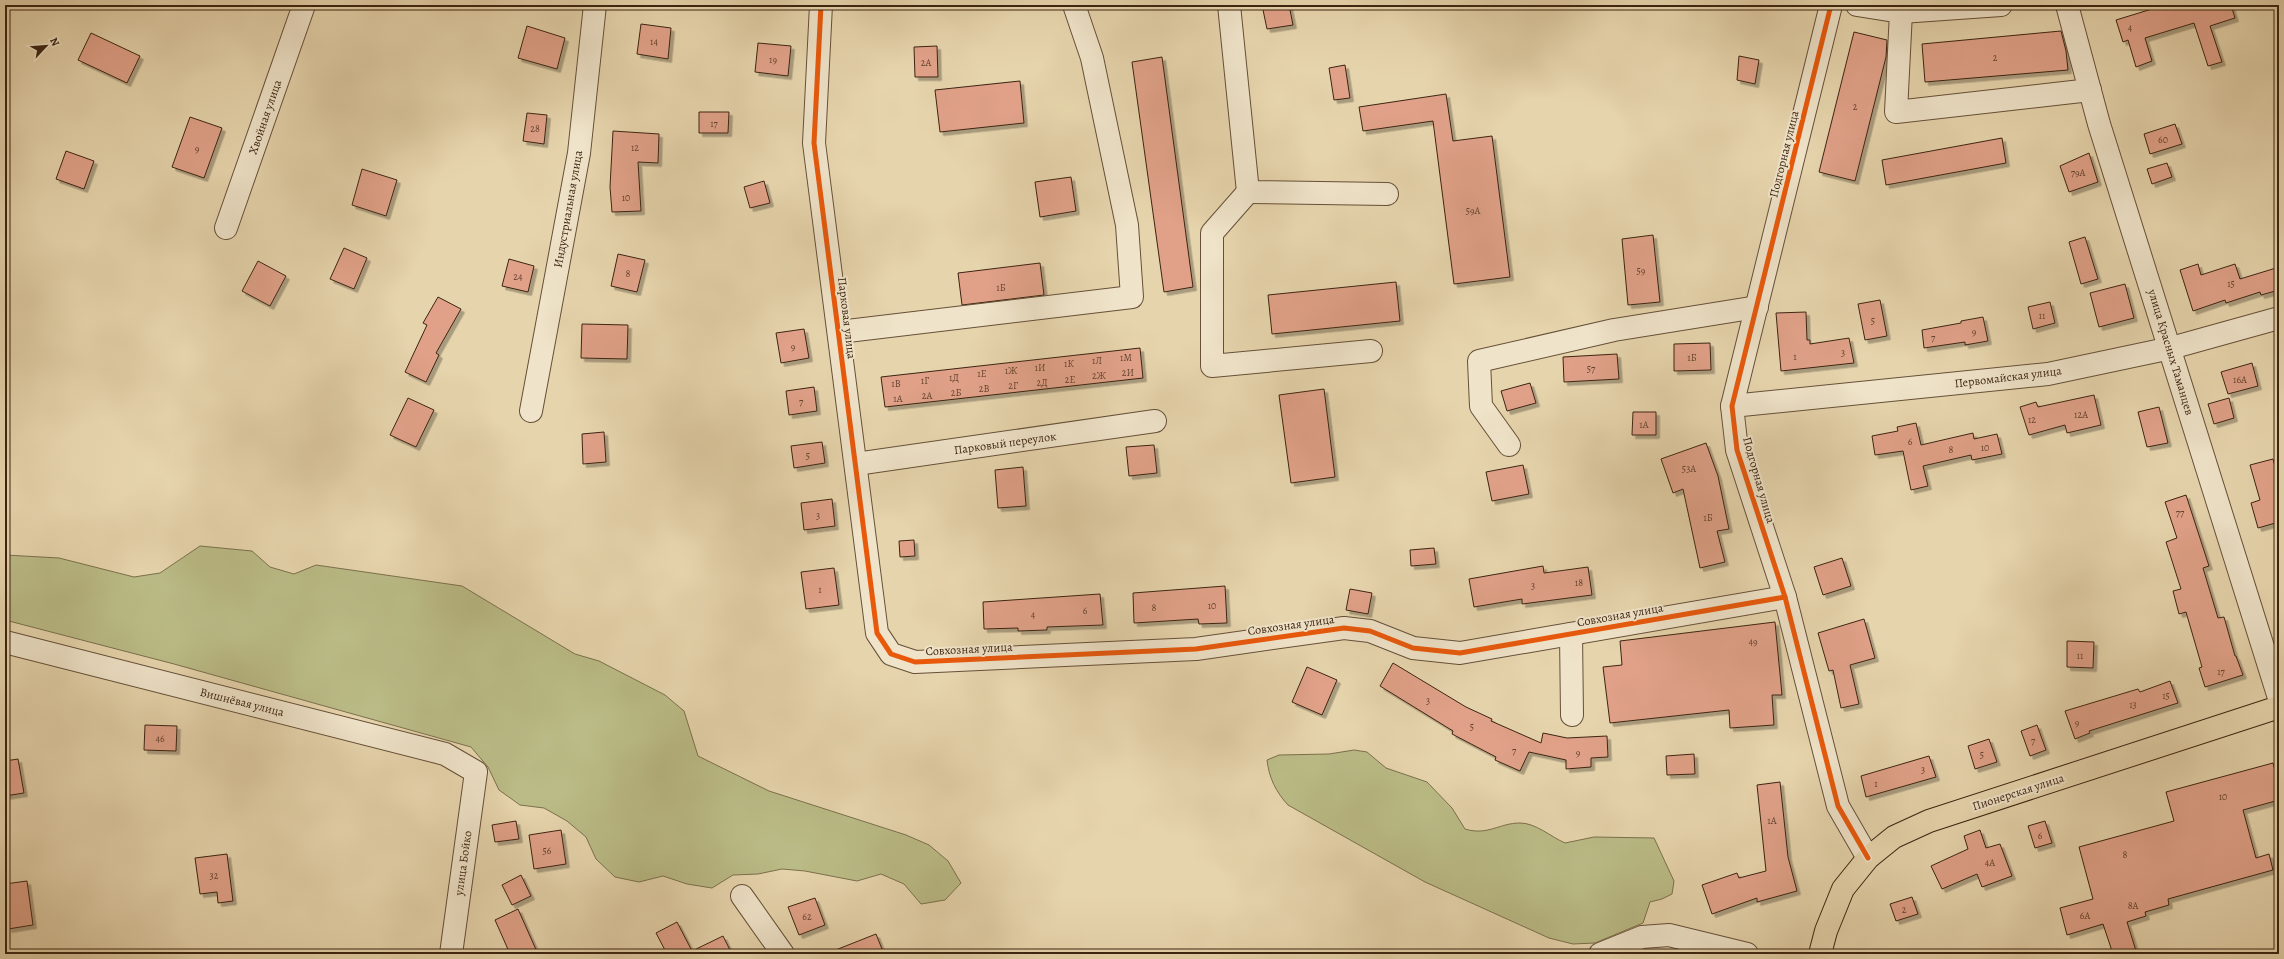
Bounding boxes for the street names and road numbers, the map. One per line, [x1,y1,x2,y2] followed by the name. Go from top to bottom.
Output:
[245,77,285,156] street label: Хвойная улица
[1765,108,1803,199] street label: Подгорная улица
[550,149,586,269] street label: Индустриальная улица
[834,276,860,360] street label: Парковая улица
[2144,286,2198,417] street label: улица Красных Таманцев
[1953,362,2063,392] street label: Первомайская улица
[953,428,1057,458] street label: Парковый переулок
[1739,435,1779,525] street label: Подгорная улица
[1576,599,1665,630] street label: Совхозная улица
[1247,611,1336,639] street label: Совхозная улица
[925,639,1013,659] street label: Совхозная улица
[198,684,286,720] street label: Вишнёвая улица
[1970,769,2066,814] street label: Пионерская улица
[450,830,475,897] street label: улица Бойко

